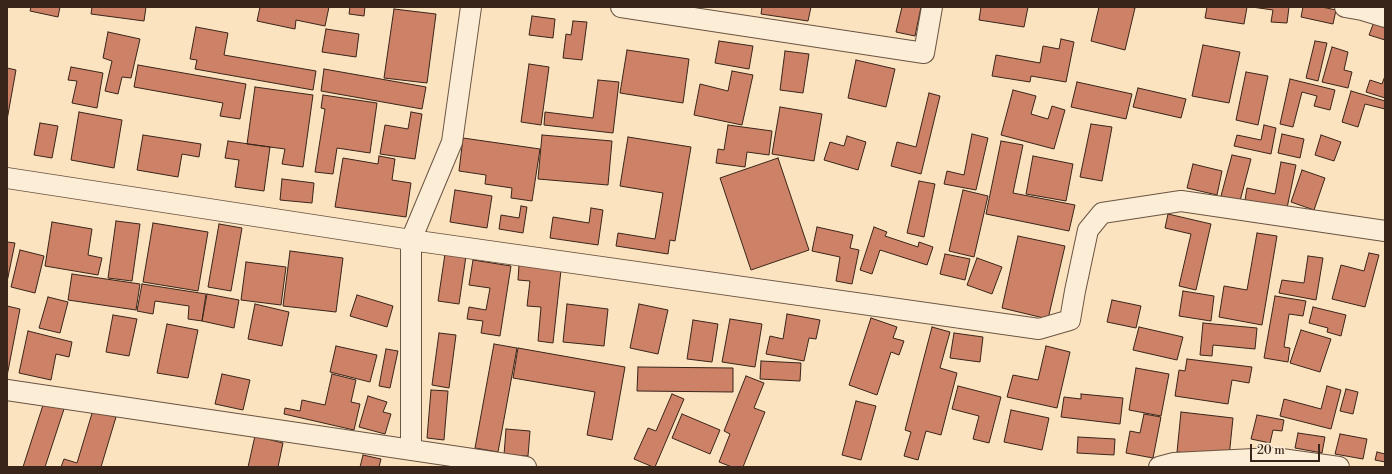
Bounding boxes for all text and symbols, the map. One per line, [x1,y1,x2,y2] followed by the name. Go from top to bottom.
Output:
[1252,436,1322,462] scale bar
[1257,443,1285,458] text: 20 m

